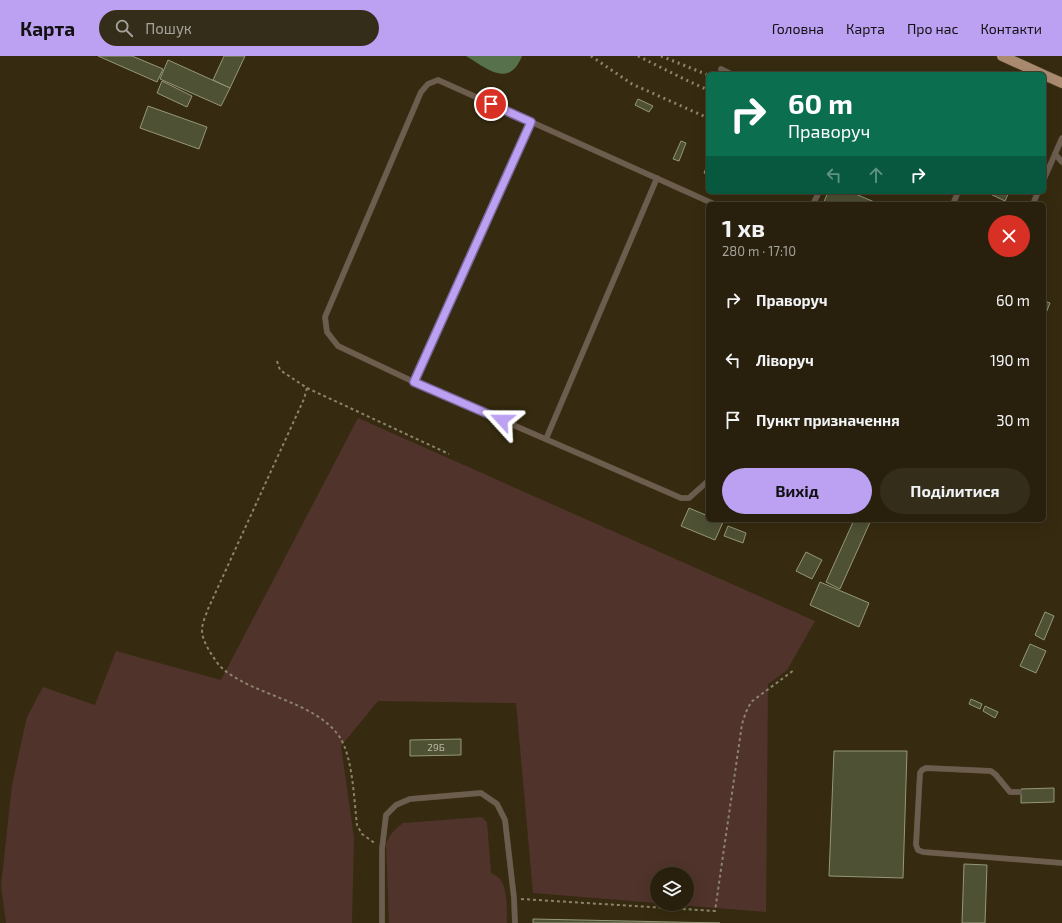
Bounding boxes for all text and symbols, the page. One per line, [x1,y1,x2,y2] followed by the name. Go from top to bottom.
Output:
[99,10,379,46] search box
[20,17,75,40] text: Карта
[113,17,135,39] icon: search
[145,19,192,37] text: Пошук
[772,20,824,37] text: Головна
[846,20,885,37] text: Карта
[907,20,958,37] text: Про нас
[980,20,1042,37] text: Контакти
[788,86,853,120] text: 60 m
[474,87,508,121] pin
[722,88,774,140] icon: right
[480,93,502,115] icon: arrive
[788,120,870,142] text: Праворуч
[823,164,845,186] icon: left
[865,164,887,186] icon: ahead
[907,164,929,186] icon: right
[722,213,765,242] text: 1 хв
[988,215,1030,257] button: close
[722,243,796,259] text: 280 m · 17:10
[722,289,744,311] icon: right
[756,291,827,309] text: Праворуч
[996,291,1030,309] text: 60 m
[722,349,744,371] icon: left
[756,351,814,369] text: Ліворуч
[990,351,1030,369] text: 190 m
[481,399,523,441] position arrow
[722,409,744,431] icon: arrive
[756,411,900,429] text: Пункт призначення
[996,411,1030,429] text: 30 m
[722,468,872,514] button: Вихід
[880,468,1030,514] button: Поділитися
[427,741,445,753] house number: 29Б
[650,867,694,911] map controls
[650,867,694,911] button: layers

